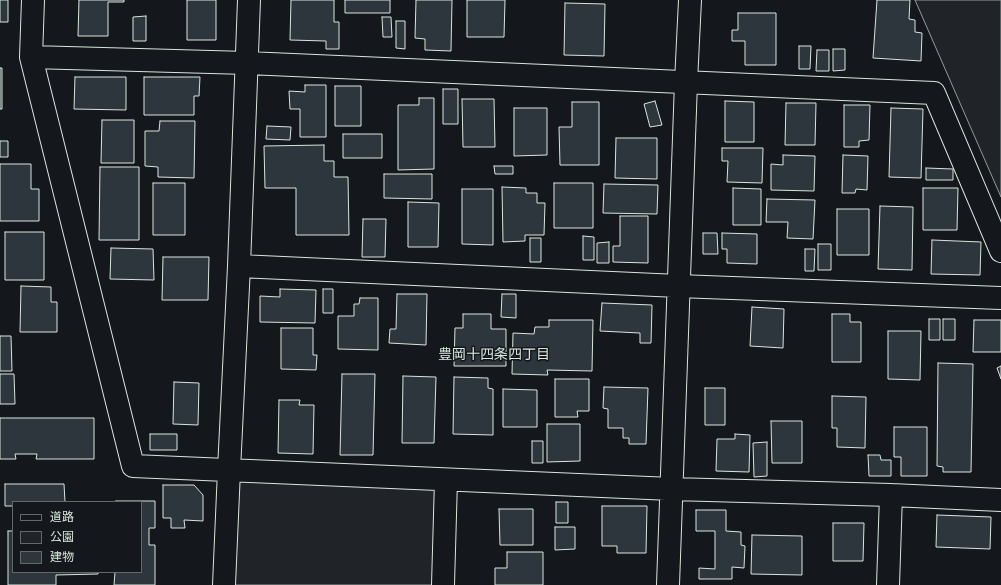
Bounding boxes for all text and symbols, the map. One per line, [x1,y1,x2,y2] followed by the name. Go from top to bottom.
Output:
[438,348,550,364] district label: 豊岡十四条四丁目
[12,501,142,573] legend
[50,508,74,527] text: 道路
[50,528,74,547] text: 公園
[50,548,74,567] text: 建物

